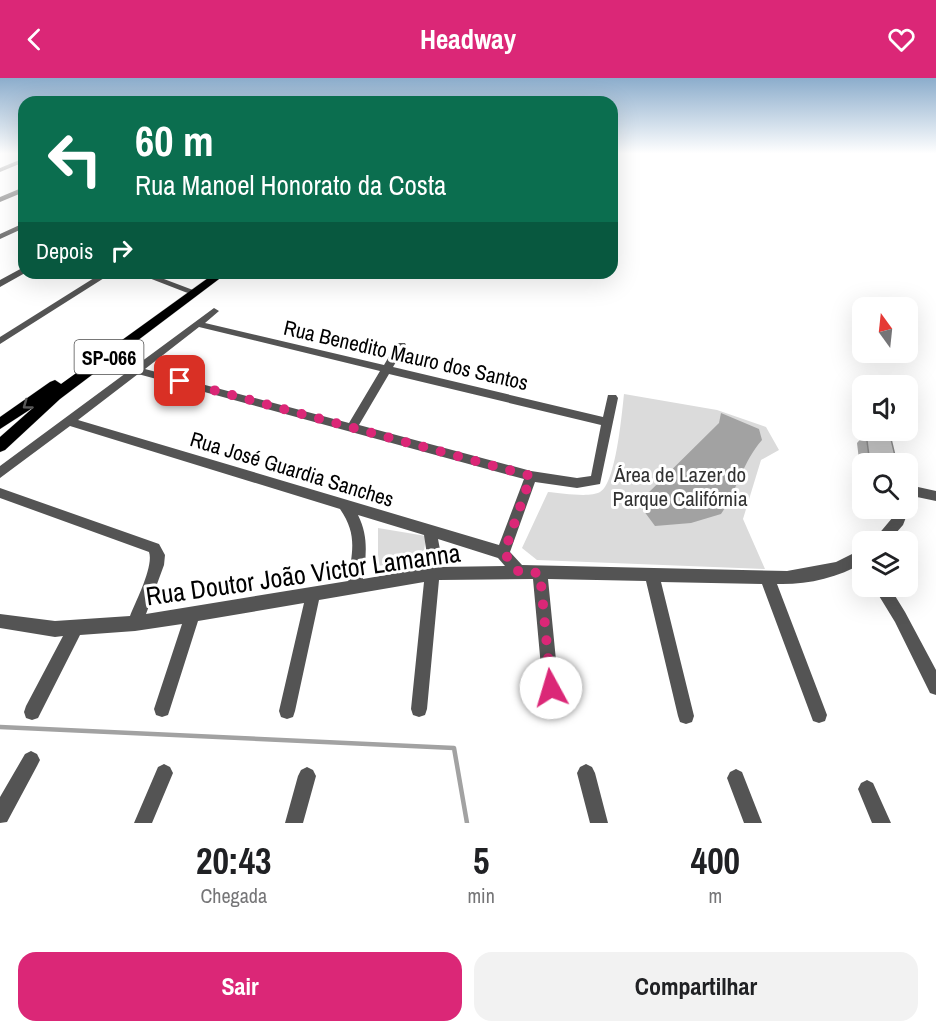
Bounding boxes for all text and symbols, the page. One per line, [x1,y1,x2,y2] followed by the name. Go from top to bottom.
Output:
[420,21,516,57] text: Headway
[18,23,51,56] icon: back
[885,23,918,56] icon: heart
[135,113,214,169] text: 60 m
[36,120,114,198] icon: left
[135,167,446,203] text: Rua Manoel Honorato da Costa
[105,234,138,267] icon: right
[36,236,93,266] text: Depois
[852,297,918,363] north arrow
[852,297,918,597] map controls
[281,313,531,397] street label: Rua Benedito Mauro dos Santos
[74,340,144,374] road number: SP-066
[154,355,205,406] pin
[163,364,196,397] icon: arrive
[852,375,918,441] button: sound
[23,398,34,409] one-way arrow
[187,424,397,514] street label: Rua José Guardia Sanches
[852,453,918,519] button: search
[613,460,748,513] park label: Área de Lazer do Parque Califórnia
[852,531,918,597] button: layers
[143,535,463,613] street label: Rua Doutor João Victor Lamanna
[519,656,583,720] position arrow
[196,837,271,885] text: 20:43
[473,837,489,885] text: 5
[691,837,740,885] text: 400
[200,882,267,909] text: Chegada
[467,882,495,909] text: min
[709,882,722,909] text: m
[18,952,462,1021] button: Sair
[474,952,918,1021] button: Compartilhar

